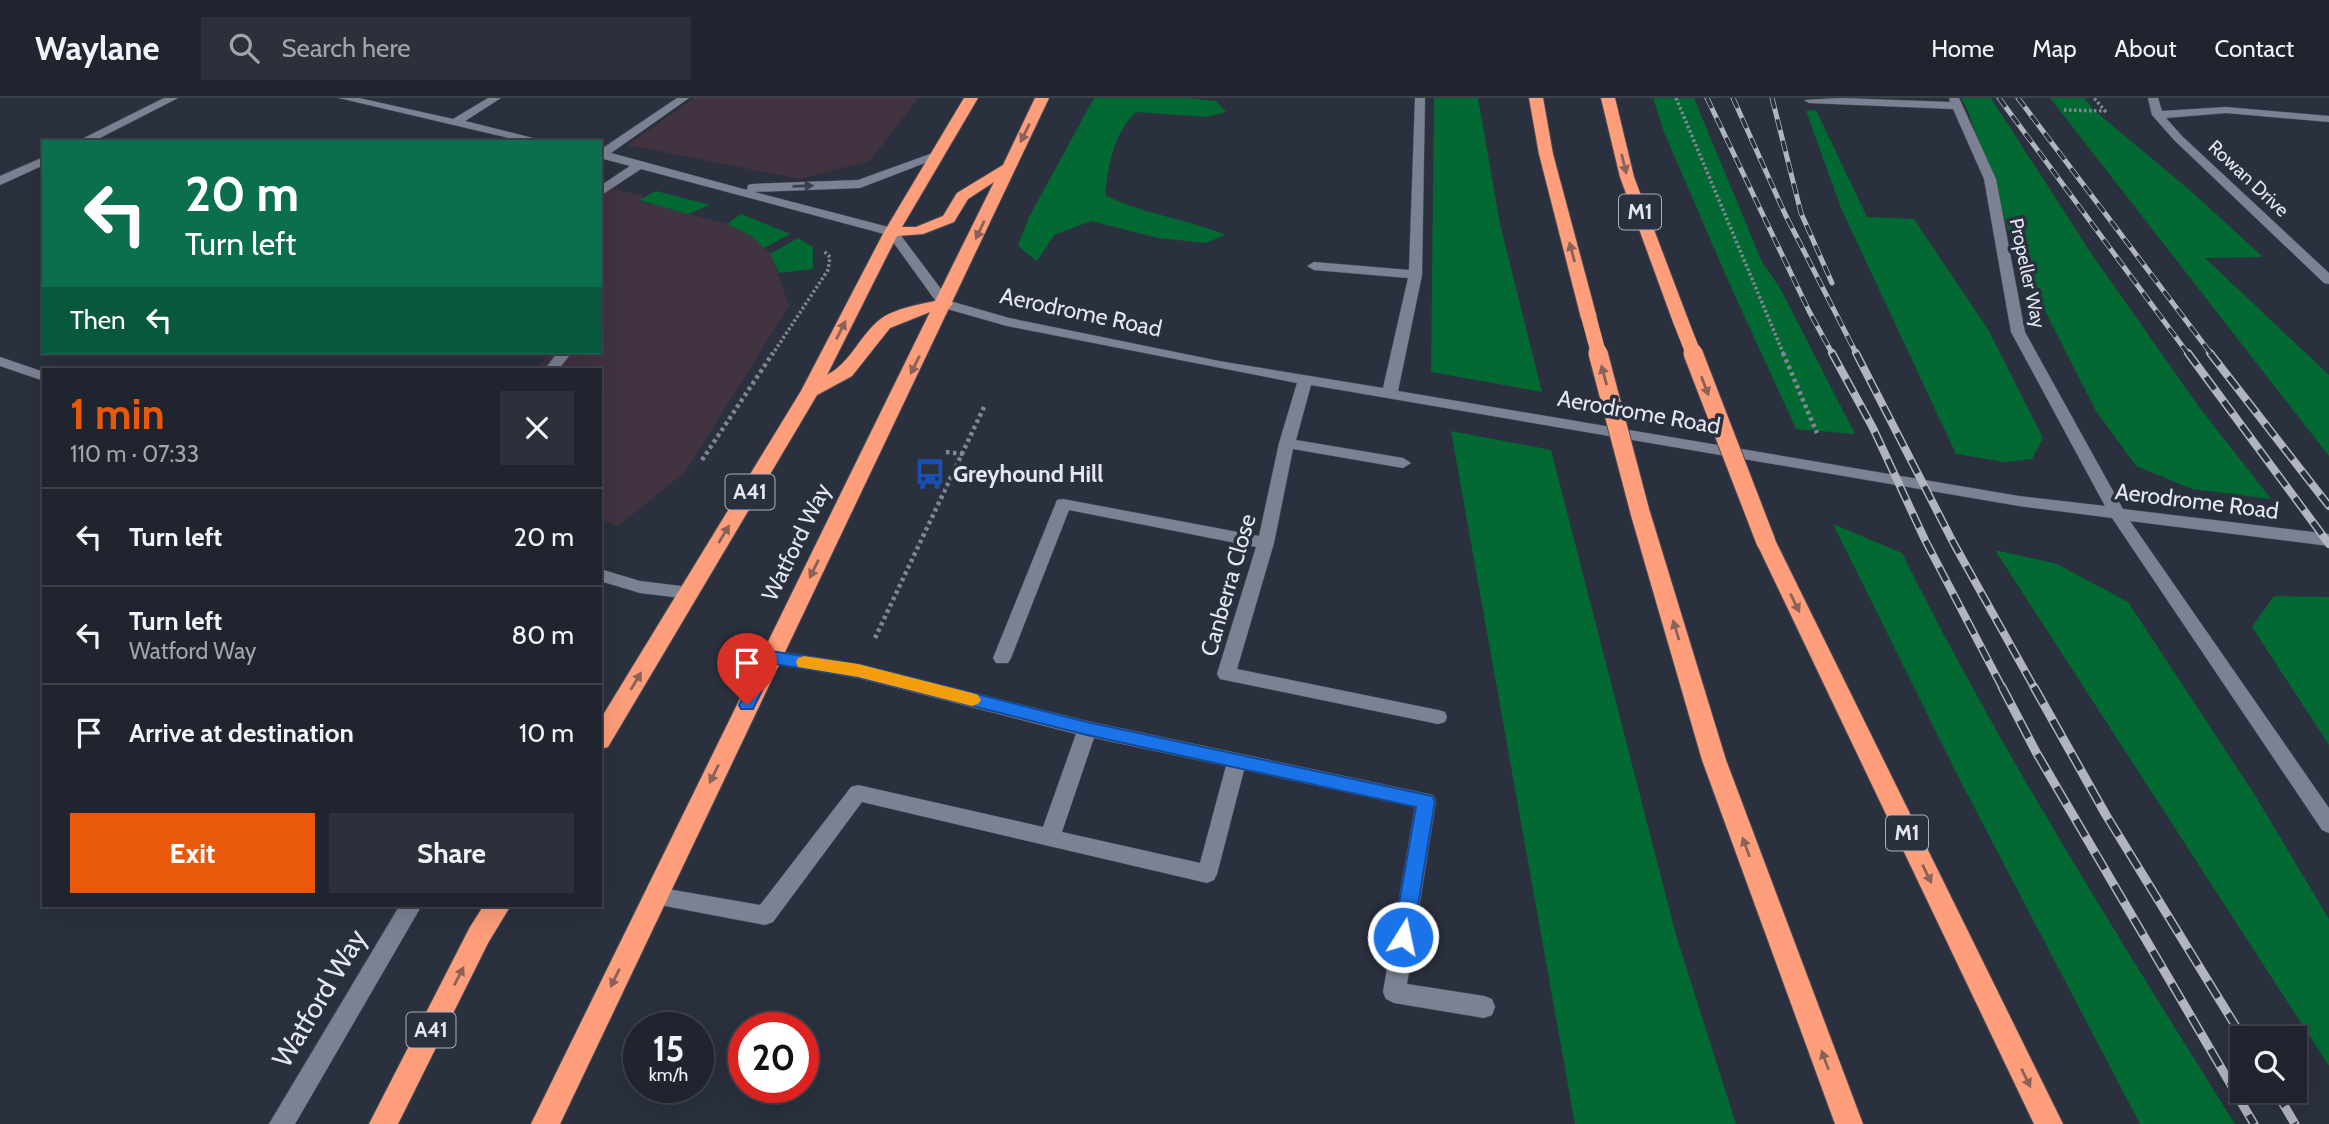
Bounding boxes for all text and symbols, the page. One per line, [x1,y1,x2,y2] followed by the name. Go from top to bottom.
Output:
[201,17,691,80] search box
[35,28,159,68] text: Waylane
[225,29,263,67] icon: search
[281,32,411,64] text: Search here
[1931,34,1994,63] text: Home
[2032,34,2077,63] text: Map
[2115,34,2177,63] text: About
[2215,34,2294,63] text: Contact
[1019,123,1030,143] one-way arrow
[2204,135,2294,222] street label: Rowan Drive
[1619,153,1630,175] one-way arrow
[185,164,299,223] text: 20 m
[70,168,161,259] icon: left
[792,181,814,192] one-way arrow
[1619,194,1661,230] road number: M1
[2005,216,2050,330] street label: Propeller Way
[974,220,986,240] one-way arrow
[185,224,296,263] text: Turn left
[1566,241,1577,263] one-way arrow
[998,281,1164,343] street label: Aerodrome Road
[140,301,178,339] icon: left
[70,304,126,336] text: Then
[835,320,846,340] one-way arrow
[909,355,920,375] one-way arrow
[1598,364,1609,386] one-way arrow
[1700,376,1711,397] one-way arrow
[1555,384,1723,440] street label: Aerodrome Road
[70,388,165,440] text: 1 min
[500,391,574,465] button: close
[70,440,199,468] text: 110 m · 07:33
[913,457,947,491] bus stop icon: Greyhound Hill
[953,460,1103,488] place label: Greyhound Hill
[726,474,774,510] road number: A41
[2114,477,2280,525] street label: Aerodrome Road
[755,478,837,605] street label: Watford Way
[1194,510,1262,659] street label: Canberra Close
[70,518,108,556] icon: left
[129,521,222,553] text: Turn left
[514,521,574,553] text: 20 m
[718,525,730,544] one-way arrow
[808,559,819,579] one-way arrow
[1790,593,1801,613] one-way arrow
[129,605,222,637] text: Turn left
[70,616,108,654] icon: left
[511,619,574,651] text: 80 m
[1670,620,1680,641] one-way arrow
[717,633,777,705] pin
[129,637,256,665] text: Watford Way
[728,644,766,682] icon: arrive
[629,672,642,691] one-way arrow
[70,714,108,752] icon: arrive
[129,717,354,749] text: Arrive at destination
[519,717,574,749] text: 10 m
[709,763,720,784] one-way arrow
[70,813,315,893] button: Exit
[329,813,574,893] button: Share
[1886,816,1928,850] road number: M1
[1741,836,1752,857] one-way arrow
[1921,864,1933,884] one-way arrow
[1366,900,1440,974] position arrow
[264,923,374,1073] street label: Watford Way
[453,966,464,986] one-way arrow
[610,968,621,988] one-way arrow
[406,1012,456,1048] road number: A41
[728,1012,819,1103] speed limit sign: 20
[2230,1026,2307,1103] map controls
[2230,1026,2307,1103] button: search
[653,1027,684,1070] text: 15
[1819,1049,1830,1070] one-way arrow
[649,1064,688,1086] text: km/h
[2021,1068,2032,1088] one-way arrow

